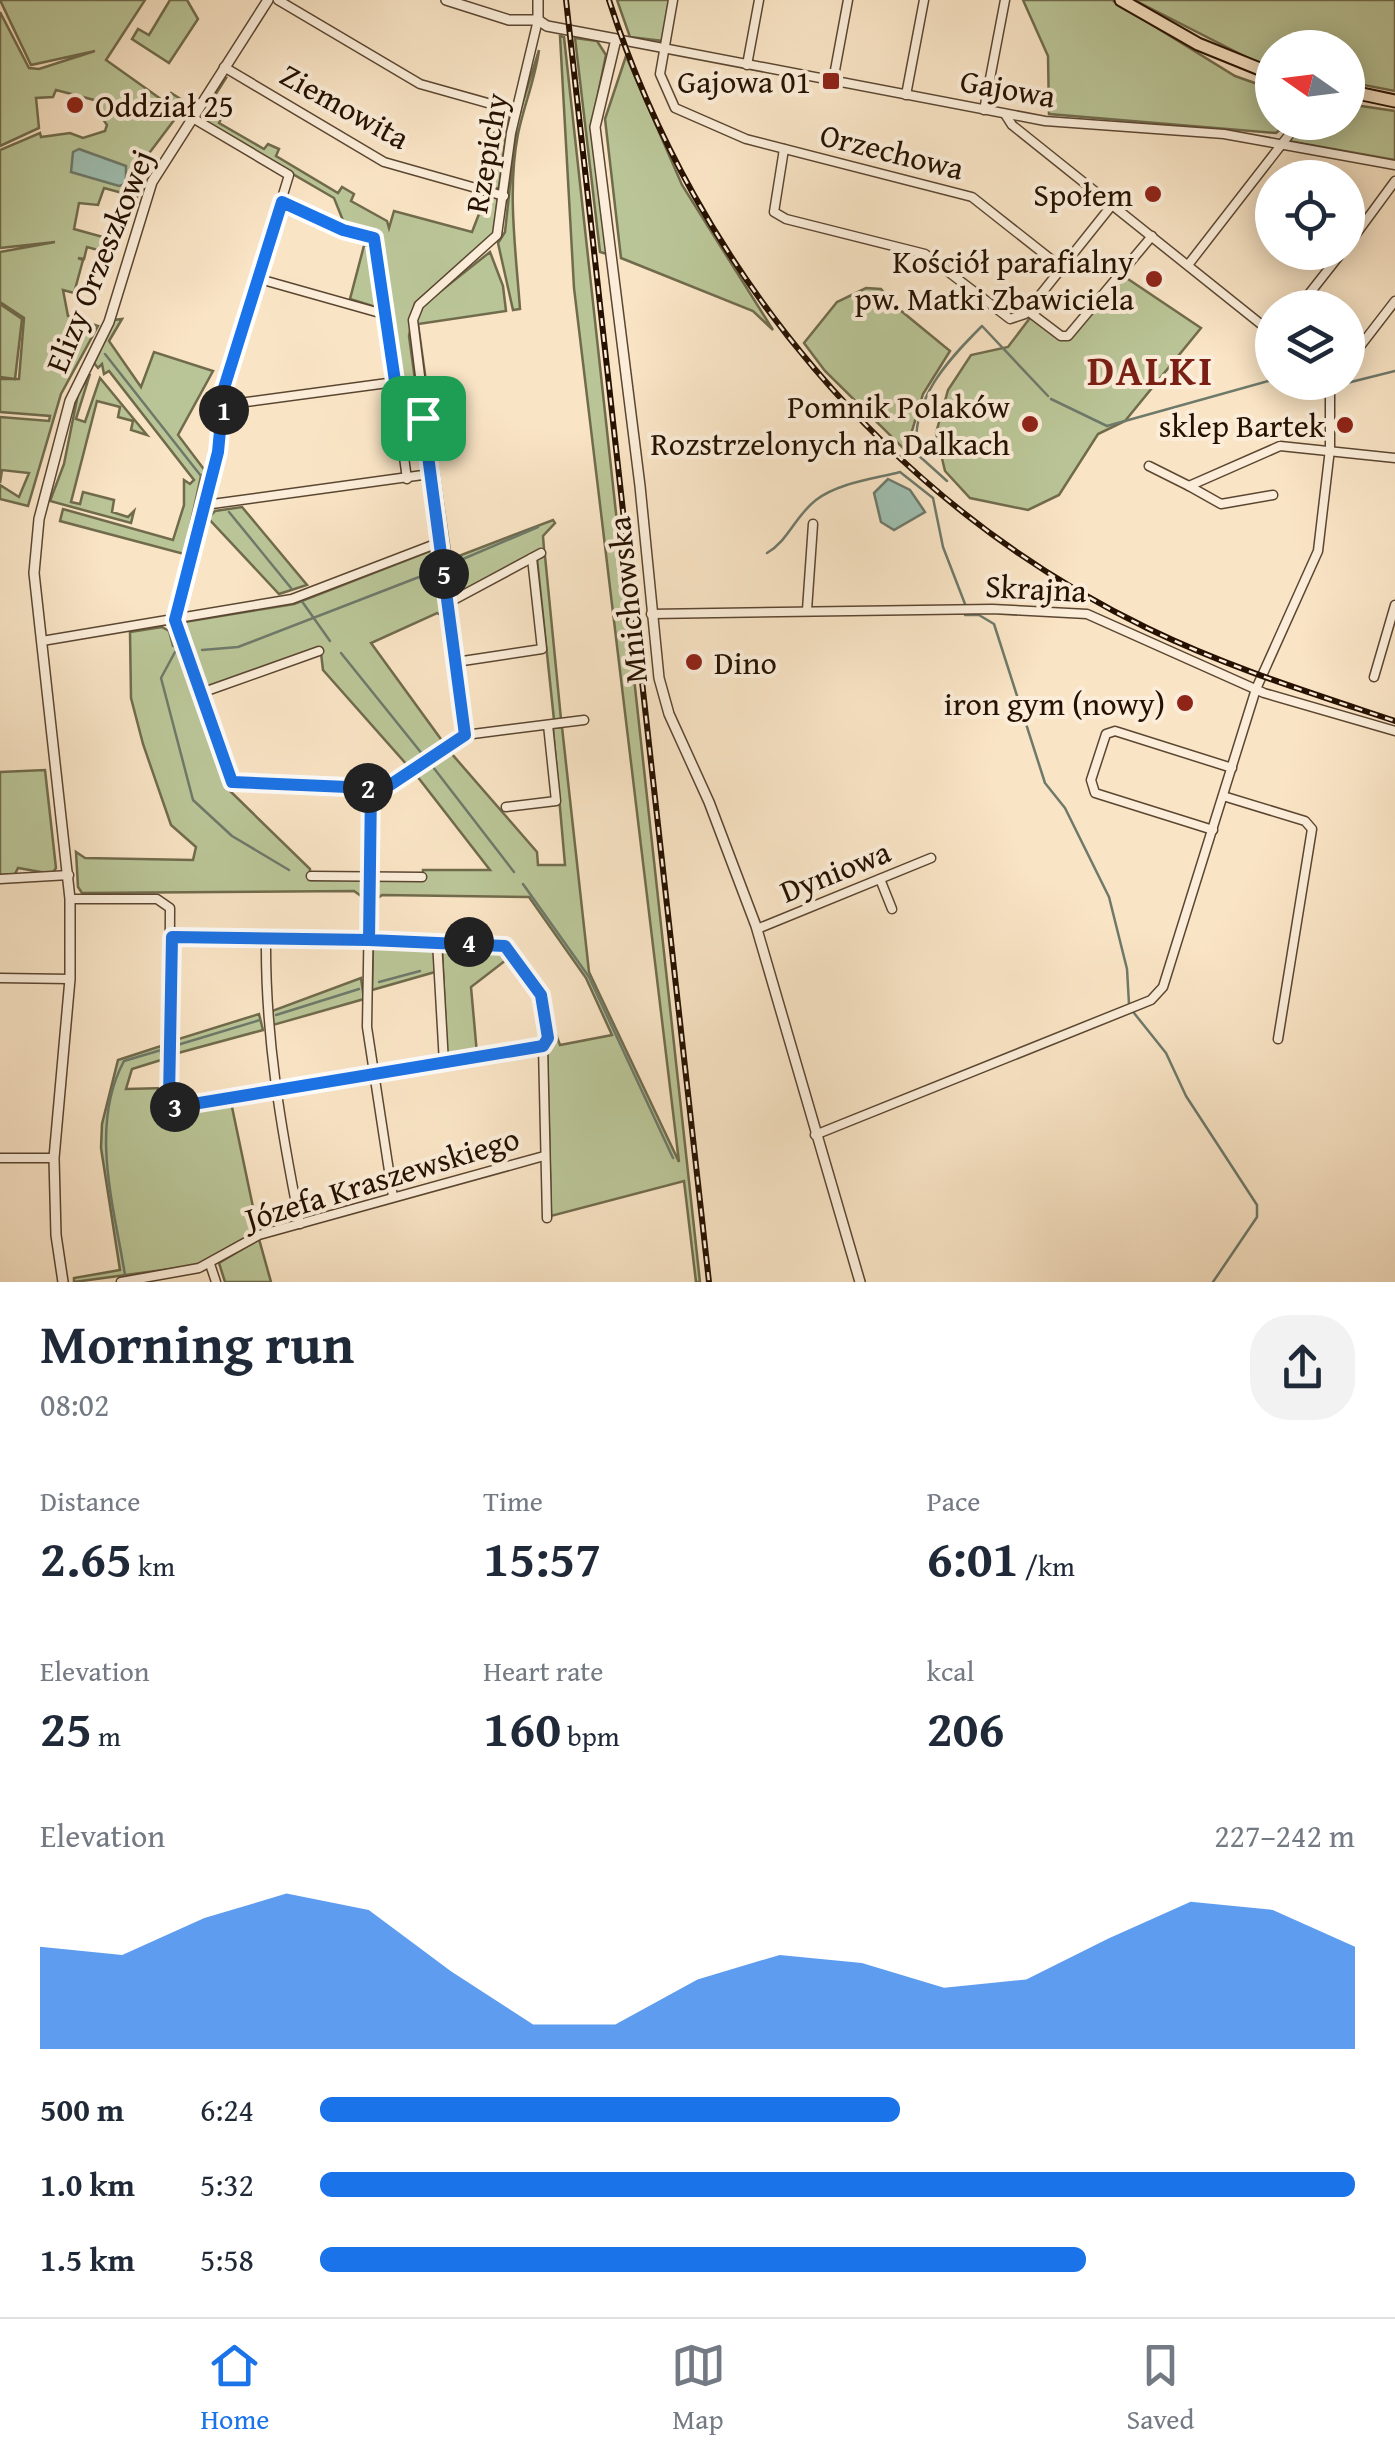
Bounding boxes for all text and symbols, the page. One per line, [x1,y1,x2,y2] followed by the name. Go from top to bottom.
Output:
[1255,30,1365,140] north arrow
[1255,30,1365,400] map controls
[272,51,418,161] street label: Ziemowita
[957,57,1059,119] street label: Gajowa
[677,58,811,105] place label: Gajowa 01
[820,70,842,92] marker: Gajowa 01
[95,82,234,129] place label: Oddział 25
[452,89,520,217] street label: Rzepichy
[64,94,86,116] marker: Oddział 25
[815,110,969,192] street label: Orzechowa
[33,142,165,380] street label: Elizy Orzeszkowej
[1255,160,1365,270] button: locate
[1033,171,1133,218] place label: Społem
[1142,183,1164,205] marker: Społem
[854,238,1134,322] place label: Kościół parafialny pw. Matki Zbawiciela
[1143,268,1165,290] marker: Kościół parafialny pw. Matki Zbawiciela
[1255,290,1365,400] button: layers
[1087,339,1215,400] district label: DALKI
[381,376,466,461] pin
[650,383,1010,467] place label: Pomnik Polaków Rozstrzelonych na Dalkach
[199,385,249,435] pin: 1
[217,389,231,430] text: 1
[396,391,451,446] icon: arrive
[1159,402,1326,449] place label: sklep Bartek
[1019,413,1041,435] marker: Pomnik Polaków Rozstrzelonych na Dalkach
[1334,414,1356,436] marker: sklep Bartek
[595,514,659,686] street label: Mnichowska
[419,549,469,599] pin: 5
[437,553,451,594] text: 5
[984,562,1088,614] street label: Skrajna
[714,639,777,686] place label: Dino
[683,651,705,673] marker: Dino
[944,680,1165,727] place label: iron gym (nowy)
[1174,692,1196,714] marker: iron gym (nowy)
[343,763,393,813] pin: 2
[361,767,375,808] text: 2
[773,828,897,914] street label: Dyniowa
[444,917,494,967] pin: 4
[462,921,476,962] text: 4
[150,1082,200,1132] pin: 3
[168,1086,182,1127] text: 3
[235,1114,525,1243] street label: Józefa Kraszewskiego
[40,1303,354,1383] text: Morning run
[1250,1315,1355,1420] button: share
[40,1381,109,1428] text: 08:02
[40,1480,140,1521] text: Distance
[483,1480,543,1521] text: Time
[927,1480,981,1521] text: Pace
[40,1521,132,1594] text: 2.65
[483,1521,601,1594] text: 15:57
[927,1521,1019,1594] text: 6:01
[132,1545,175,1586] text: km
[1019,1545,1075,1586] text: /km
[40,1650,150,1691] text: Elevation
[483,1650,603,1691] text: Heart rate
[927,1650,974,1691] text: kcal
[40,1691,92,1764] text: 25
[483,1691,561,1764] text: 160
[927,1691,1004,1764] text: 206
[92,1715,121,1756] text: m
[561,1715,620,1756] text: bpm
[40,1812,165,1859] text: Elevation
[1214,1812,1355,1859] text: 227–242 m
[40,2086,124,2133] text: 500 m
[200,2086,254,2133] text: 6:24
[40,2161,135,2208] text: 1.0 km
[200,2161,254,2208] text: 5:32
[40,2236,135,2283] text: 1.5 km
[200,2236,254,2283] text: 5:58
[201,2338,269,2439] tab: Home
[671,2338,726,2439] tab: Map
[1127,2338,1194,2439] tab: Saved

